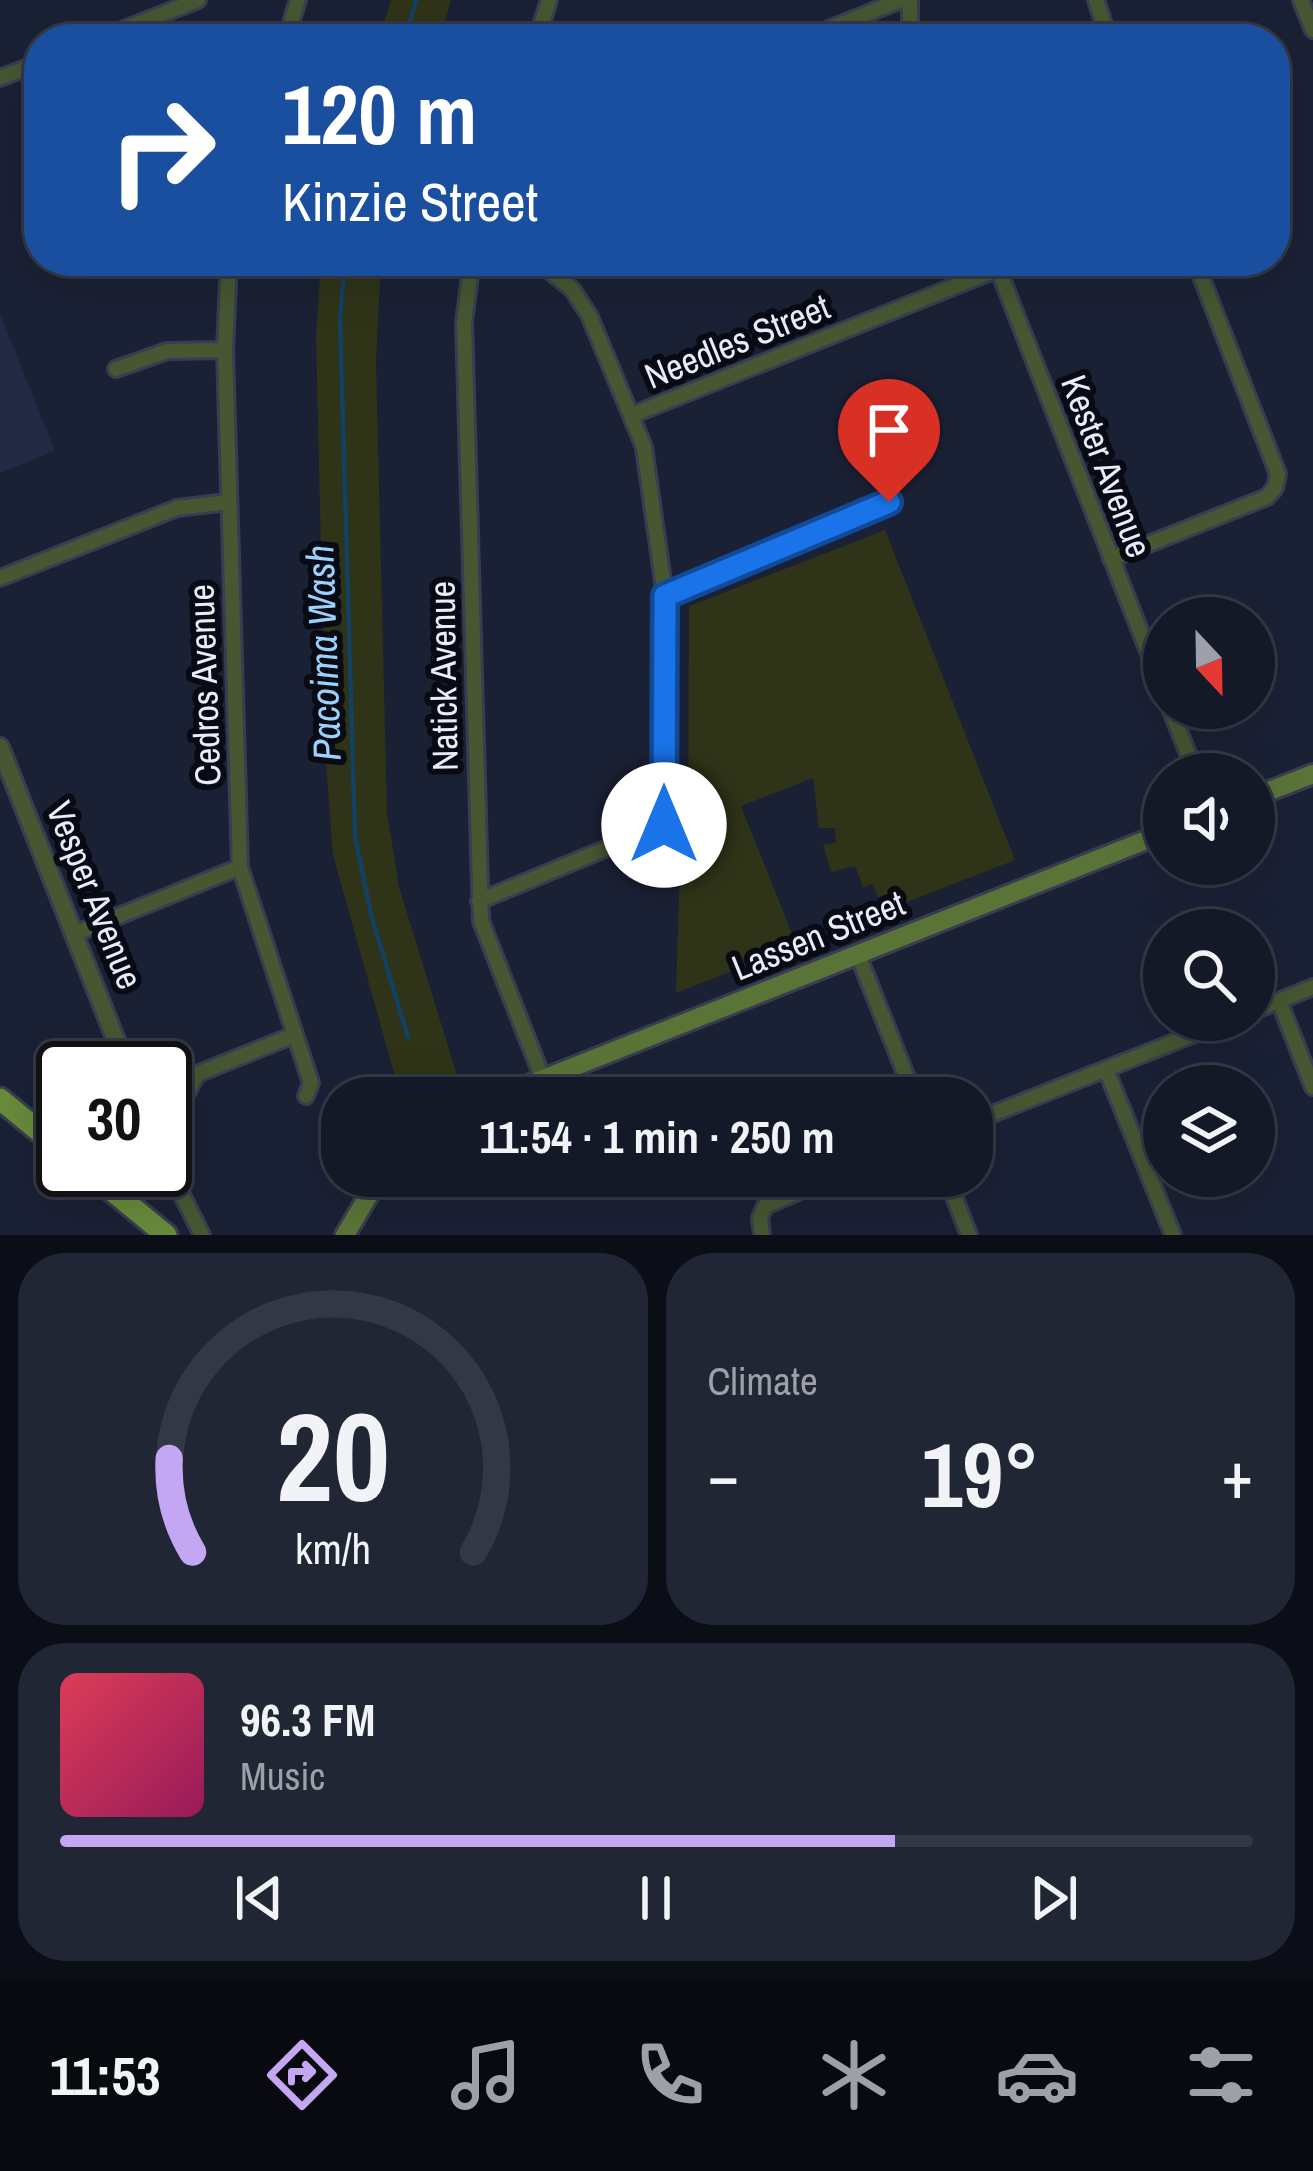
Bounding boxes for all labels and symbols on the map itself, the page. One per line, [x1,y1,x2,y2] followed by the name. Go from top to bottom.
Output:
[637,282,837,400] street label: Needles Street
[1050,368,1164,564] street label: Kester Avenue
[838,379,940,502] pin
[293,544,353,762] water label: Pacoima Wash
[417,581,469,771] street label: Natick Avenue
[177,584,231,786] street label: Cedros Avenue
[1143,597,1275,729] north arrow
[601,762,727,888] position arrow
[36,794,154,996] street label: Vesper Avenue
[725,879,911,991] street label: Lassen Street
[36,1041,192,1197] speed limit sign: 30

